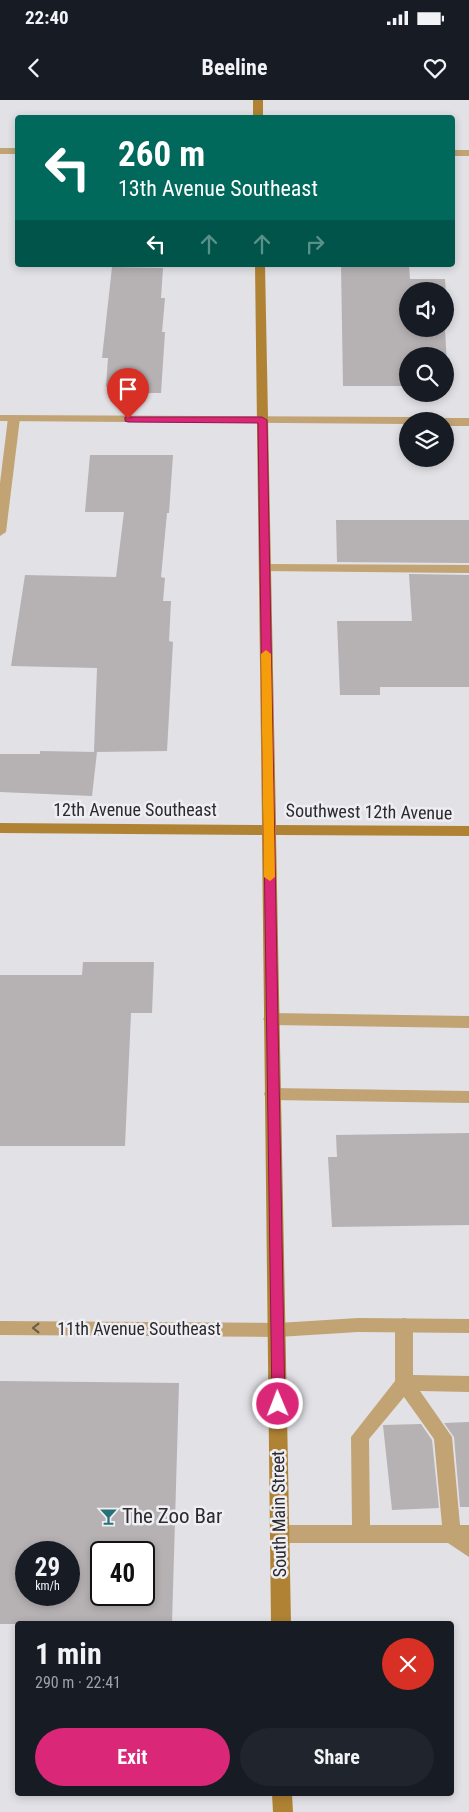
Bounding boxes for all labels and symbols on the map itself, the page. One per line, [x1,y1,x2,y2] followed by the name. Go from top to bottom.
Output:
[107,368,149,419] pin
[53,799,217,820] street label: 12th Avenue Southeast
[286,800,452,823] street label: Southwest 12th Avenue
[57,1318,221,1339] street label: 11th Avenue Southeast
[32,1323,40,1333] one-way arrow
[251,1377,303,1429] position arrow
[267,1451,290,1577] street label: South Main Street
[122,1504,222,1528] place label: The Zoo Bar
[98,1506,118,1526] bar icon: The Zoo Bar
[90,1541,155,1606] speed limit sign: 40

